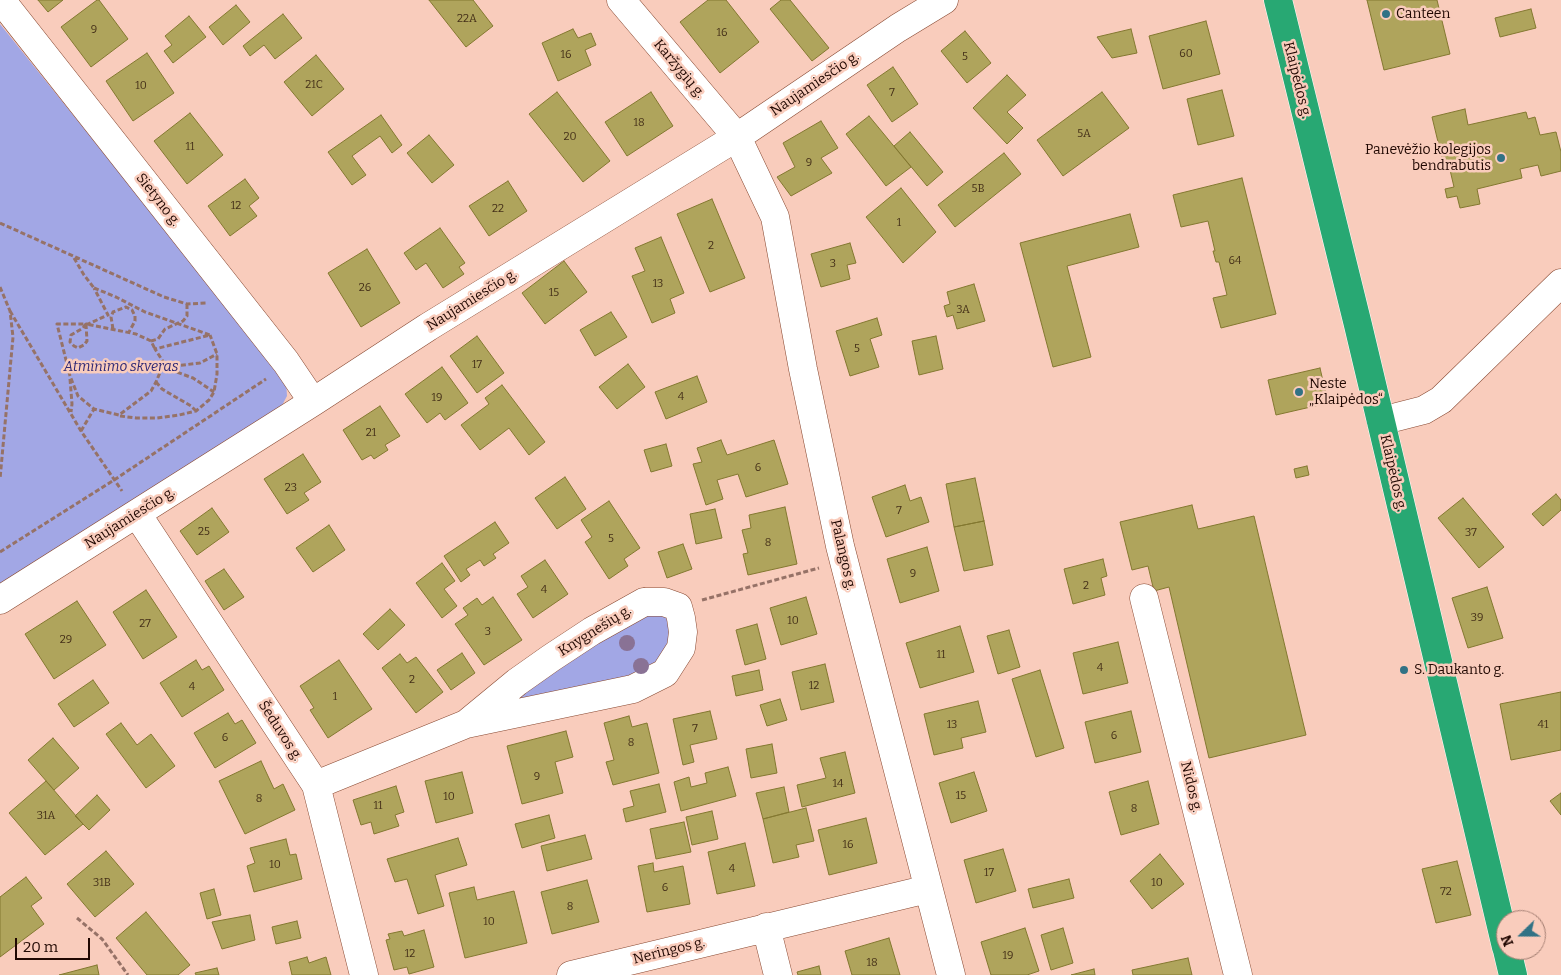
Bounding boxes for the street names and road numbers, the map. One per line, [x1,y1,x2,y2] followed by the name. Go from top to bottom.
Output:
[650,36,708,102] street label: Karžygių g.
[1279,40,1315,120] street label: Klaipėdos g.
[767,48,863,120] street label: Naujamiesčio g.
[132,170,184,230] street label: Sietyno g.
[424,266,520,334] street label: Naujamiesčio g.
[1376,433,1410,513] street label: Klaipėdos g.
[82,484,178,552] street label: Naujamiesčio g.
[827,518,859,592] street label: Palangos g.
[555,602,635,660] street label: Knygnešių g.
[254,698,306,764] street label: Šeduvos g.
[1177,760,1205,814] street label: Nidos g.
[631,934,707,968] street label: Neringos g.

